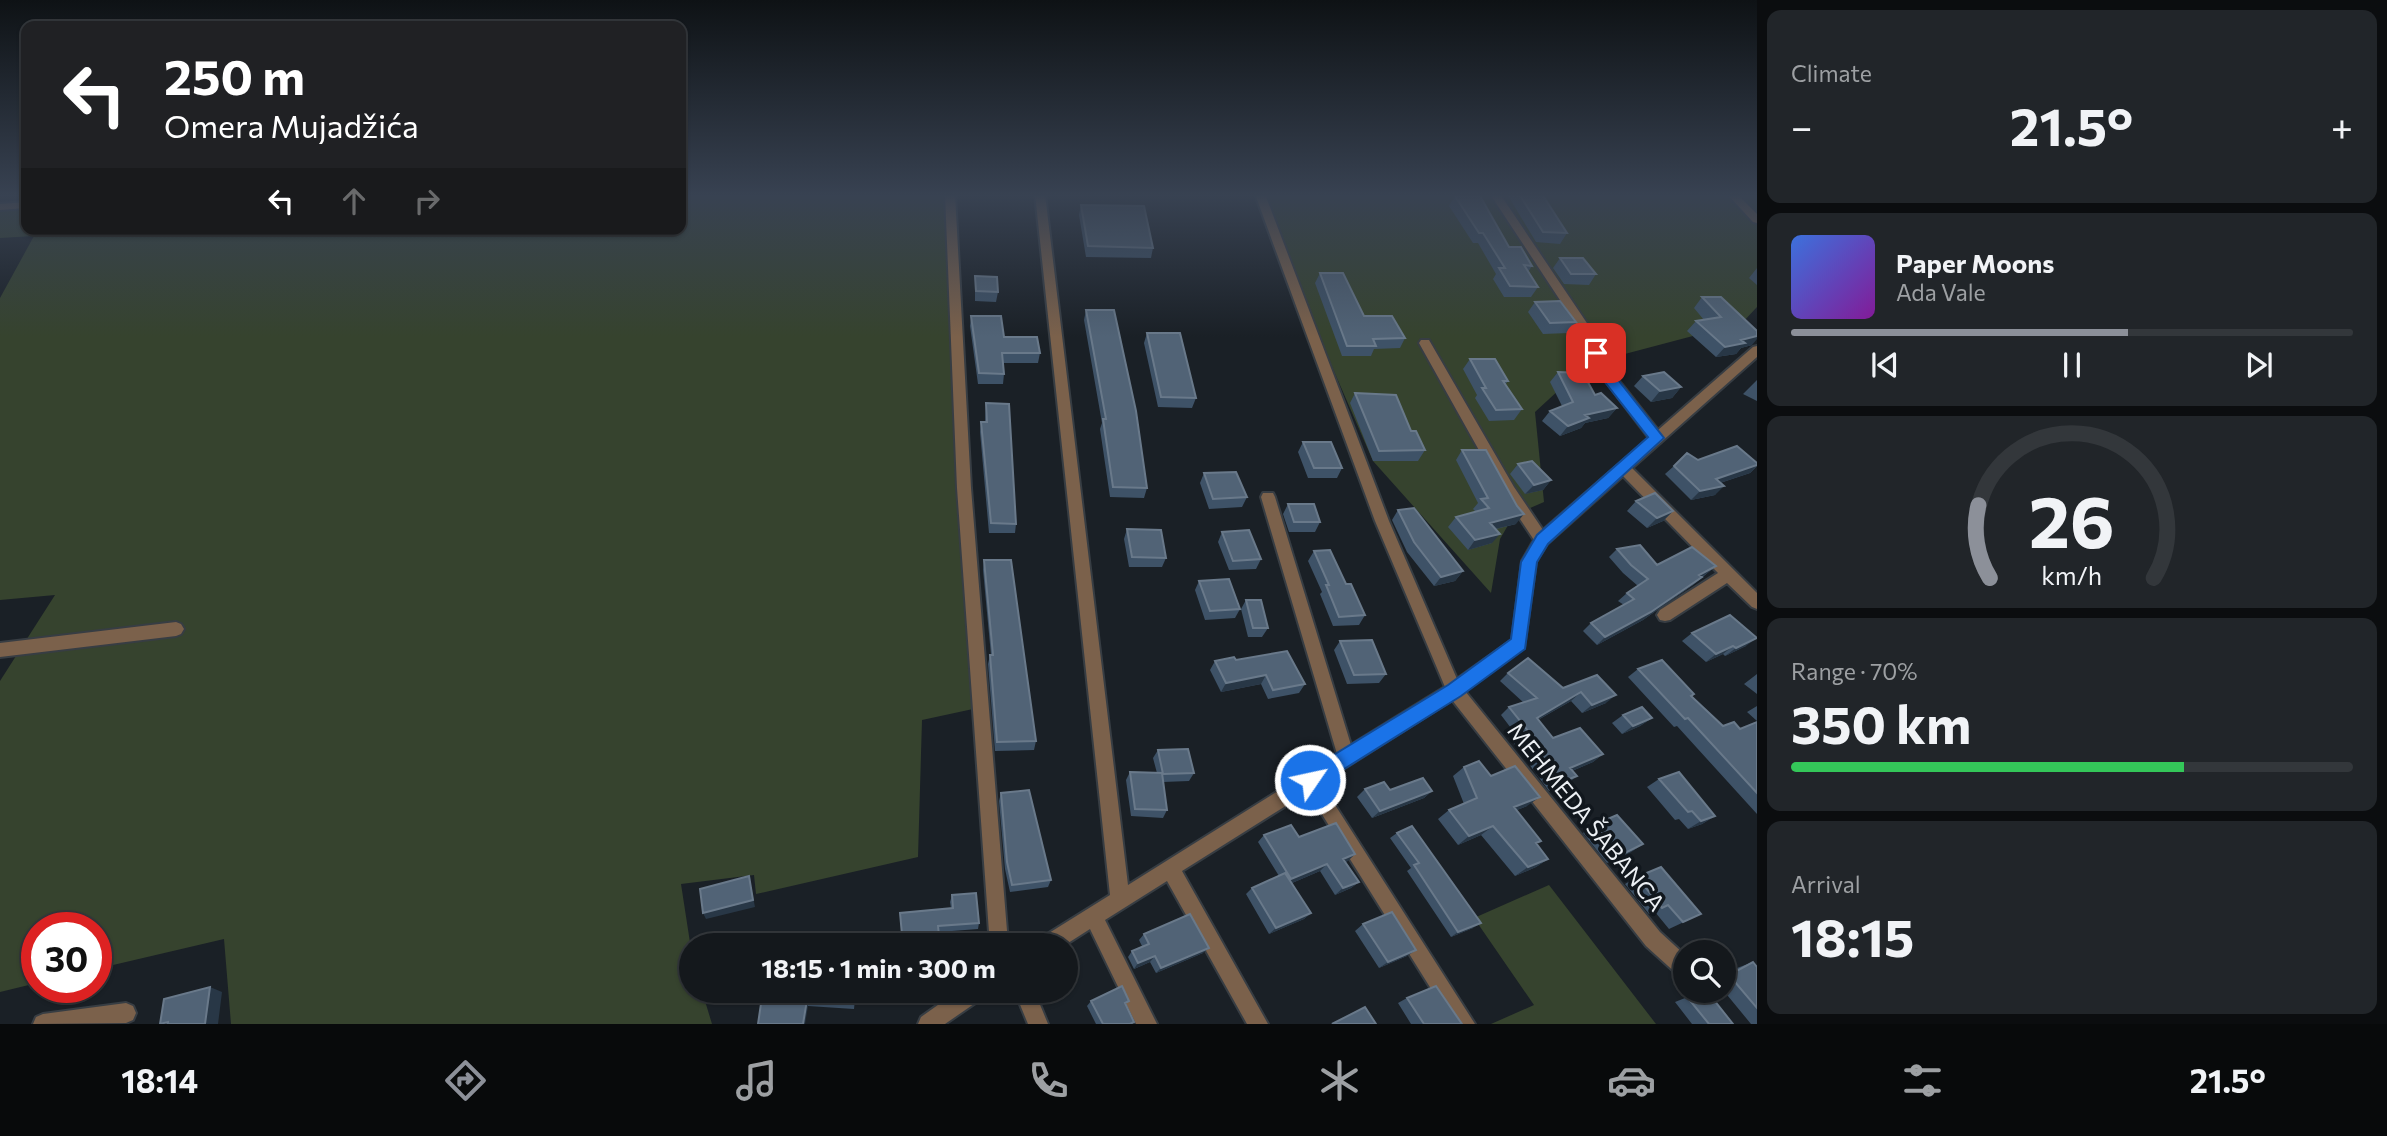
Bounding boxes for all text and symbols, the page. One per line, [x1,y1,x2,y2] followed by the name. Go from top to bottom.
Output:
[164,45,305,105] text: 250 m
[49,49,140,140] icon: left
[1791,59,1872,87] text: Climate
[2010,93,2133,157] text: 21.5°
[1791,102,1813,149] text: −
[2331,102,2353,149] text: +
[164,105,419,145] text: Omera Mujadžića
[262,182,300,220] icon: left
[335,182,373,220] icon: ahead
[408,182,446,220] icon: right
[1896,247,2054,278] text: Paper Moons
[1896,278,1986,306] text: Ada Vale
[1566,323,1626,383] pin
[1577,334,1615,372] icon: arrive
[1866,346,1904,384] icon: previous
[2053,346,2091,384] icon: pause
[2240,346,2278,384] icon: next
[2029,474,2115,563] text: 26
[2042,560,2102,590] text: km/h
[1791,657,1918,685] text: Range · 70%
[1791,691,1971,755] text: 350 km
[1502,717,1671,916] street label: MEHMEDA ŠABANCA
[1273,743,1347,817] position arrow
[1791,870,1861,898] text: Arrival
[1791,904,1914,968] text: 18:15
[21,912,112,1003] speed limit sign: 30
[1673,940,1736,1003] map controls
[1673,940,1736,1003] button: search
[761,952,996,983] text: 18:15 · 1 min · 300 m
[441,1056,490,1105] icon: directions
[732,1056,781,1105] icon: music
[1024,1056,1073,1105] icon: phone
[1315,1056,1364,1105] icon: climate
[1607,1056,1656,1105] icon: car
[1898,1056,1947,1105] icon: filters
[121,1060,198,1100] text: 18:14
[2190,1060,2266,1100] text: 21.5°

